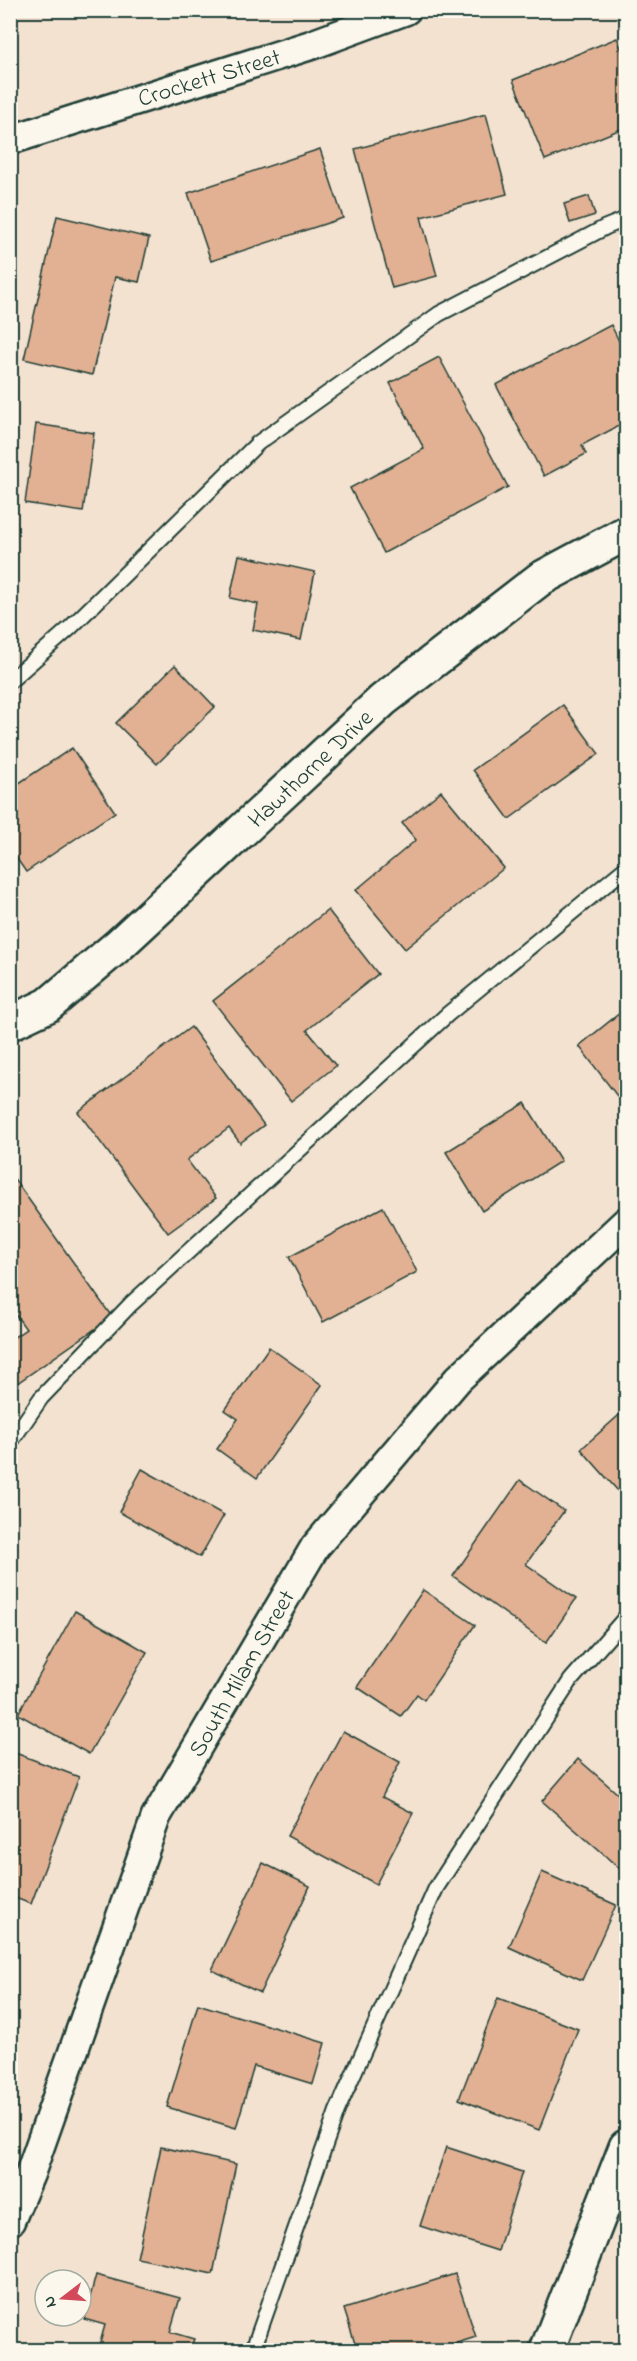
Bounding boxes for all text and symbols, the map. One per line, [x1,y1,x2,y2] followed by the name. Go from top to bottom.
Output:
[134,41,285,118] street label: Crockett Street
[241,702,383,837] street label: Hawthorne Drive
[181,1584,305,1764] street label: South Milam Street
[33,2268,93,2328] north arrow
[37,2293,64,2310] text: N

